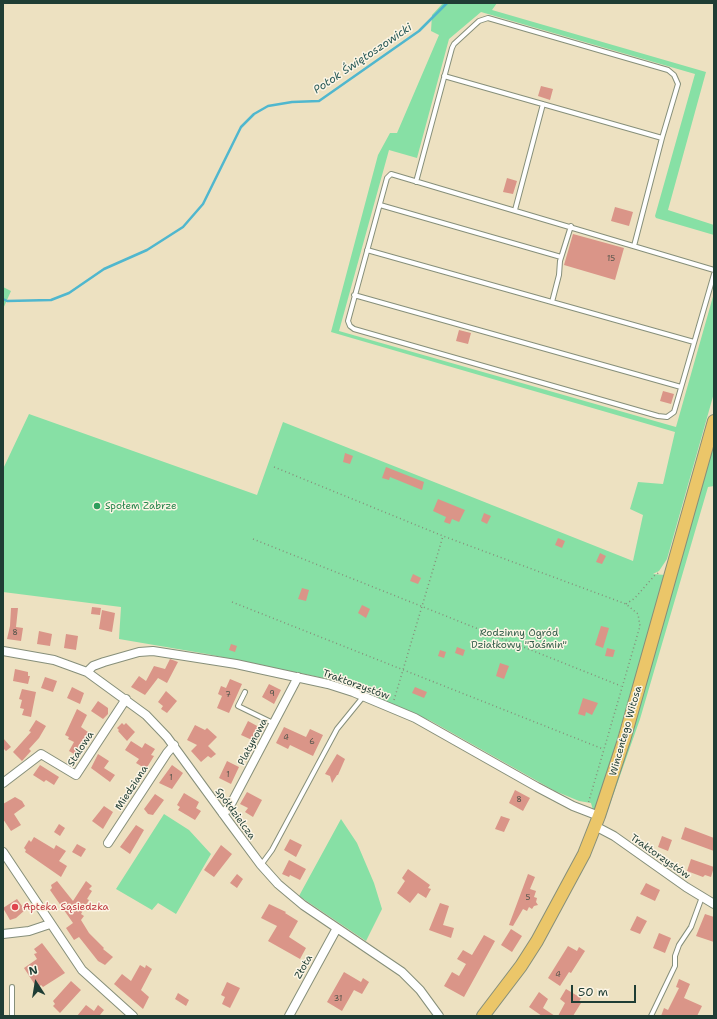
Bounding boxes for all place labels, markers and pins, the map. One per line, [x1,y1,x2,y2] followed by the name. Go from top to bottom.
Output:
[105,500,177,512] place label: Społem Zabrze
[92,501,102,511] marker: Społem Zabrze
[23,901,109,913] place label: Apteka Sąsiedzka
[10,902,20,912] marker: Apteka Sąsiedzka

